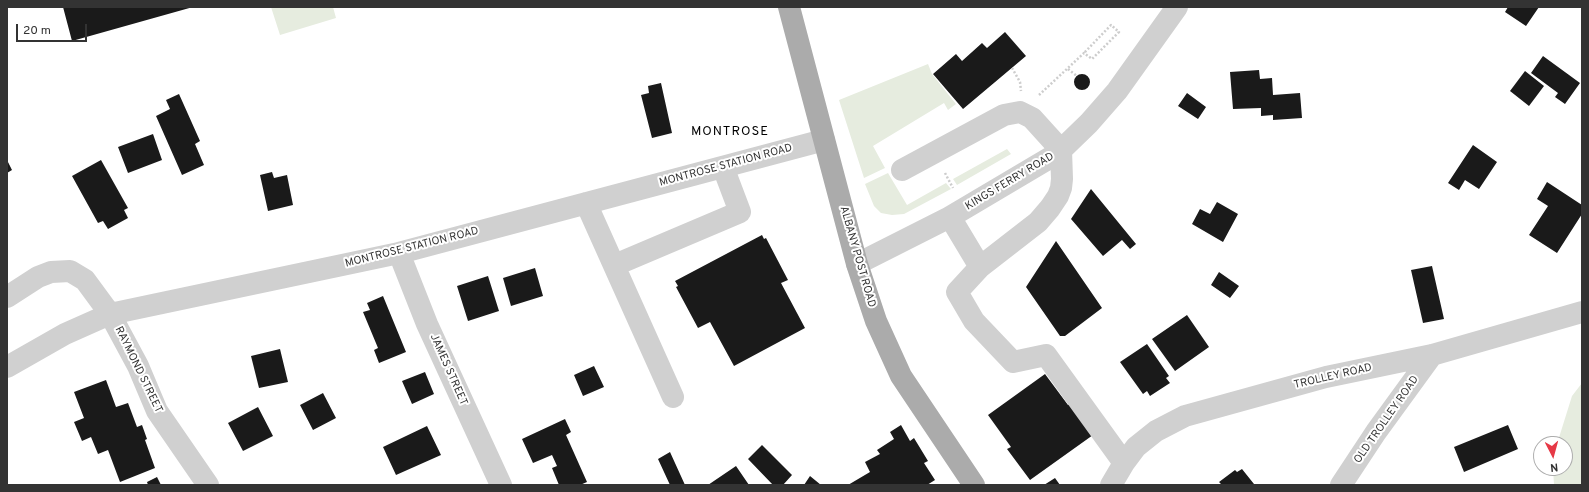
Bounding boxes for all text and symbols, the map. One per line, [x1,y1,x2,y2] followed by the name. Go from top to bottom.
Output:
[18,16,89,42] scale bar
[23,23,51,39] text: 20 m
[691,124,769,140] district label: MONTROSE
[658,142,794,190] street label: MONTROSE STATION ROAD
[963,150,1057,214] street label: KINGS FERRY ROAD
[836,205,878,309] street label: ALBANY POST ROAD
[344,225,480,271] street label: MONTROSE STATION ROAD
[111,325,165,415] street label: RAYMOND STREET
[426,332,470,408] street label: JAMES STREET
[1293,362,1373,392] street label: TROLLEY ROAD
[1352,374,1422,466] street label: OLD TROLLEY ROAD
[1533,436,1573,476] north arrow
[1549,460,1559,474] text: N

